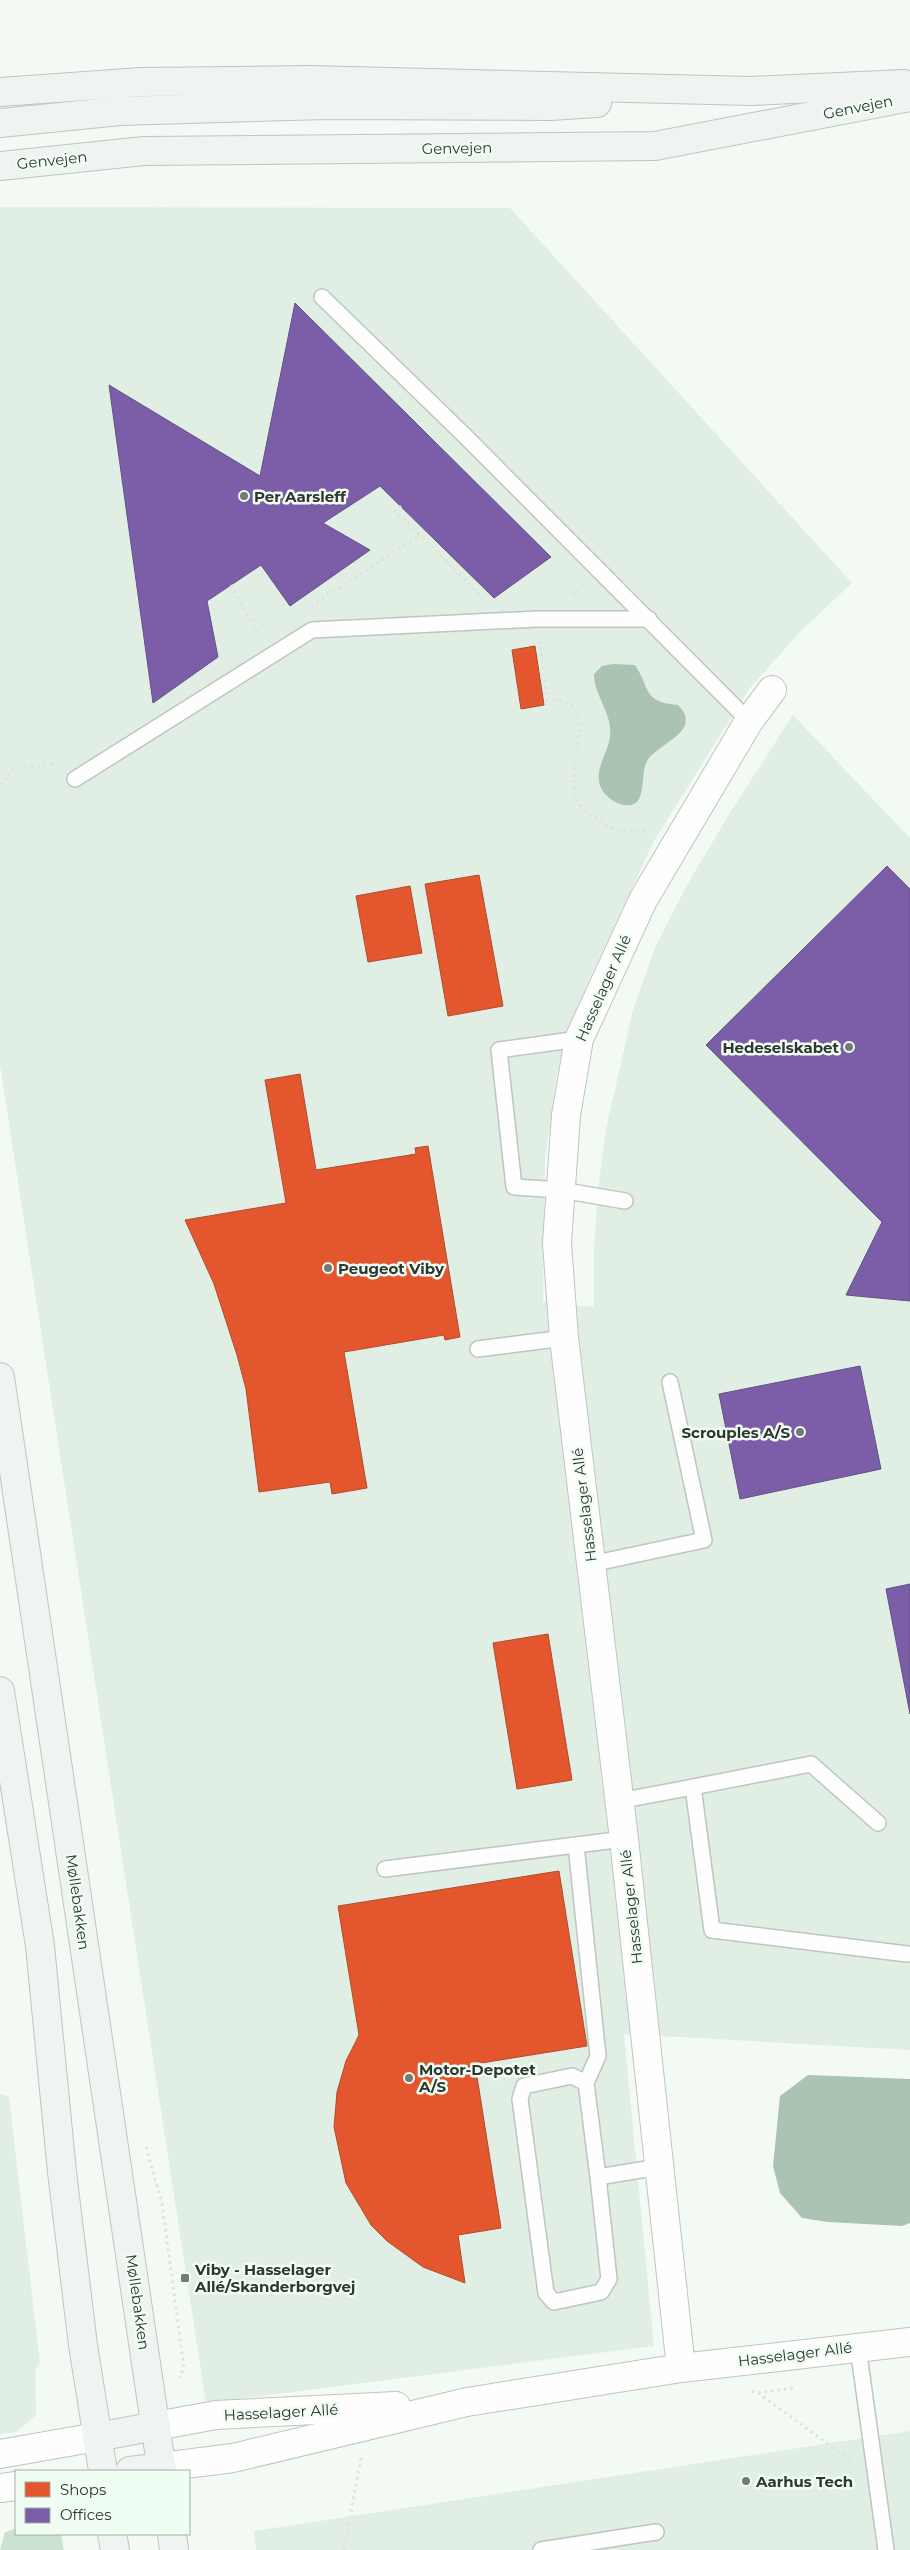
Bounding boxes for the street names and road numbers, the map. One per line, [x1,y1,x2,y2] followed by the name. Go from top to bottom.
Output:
[821,91,895,123] street label: Genvejen
[421,138,493,158] street label: Genvejen
[16,147,88,173] street label: Genvejen
[571,932,635,1044] street label: Hasselager Allé
[568,1447,600,1563] street label: Hasselager Allé
[616,1849,646,1965] street label: Hasselager Allé
[62,1853,94,1951] street label: Møllebakken
[122,2253,154,2351] street label: Møllebakken
[737,2338,853,2370] street label: Hasselager Allé
[223,2400,339,2424] street label: Hasselager Allé

